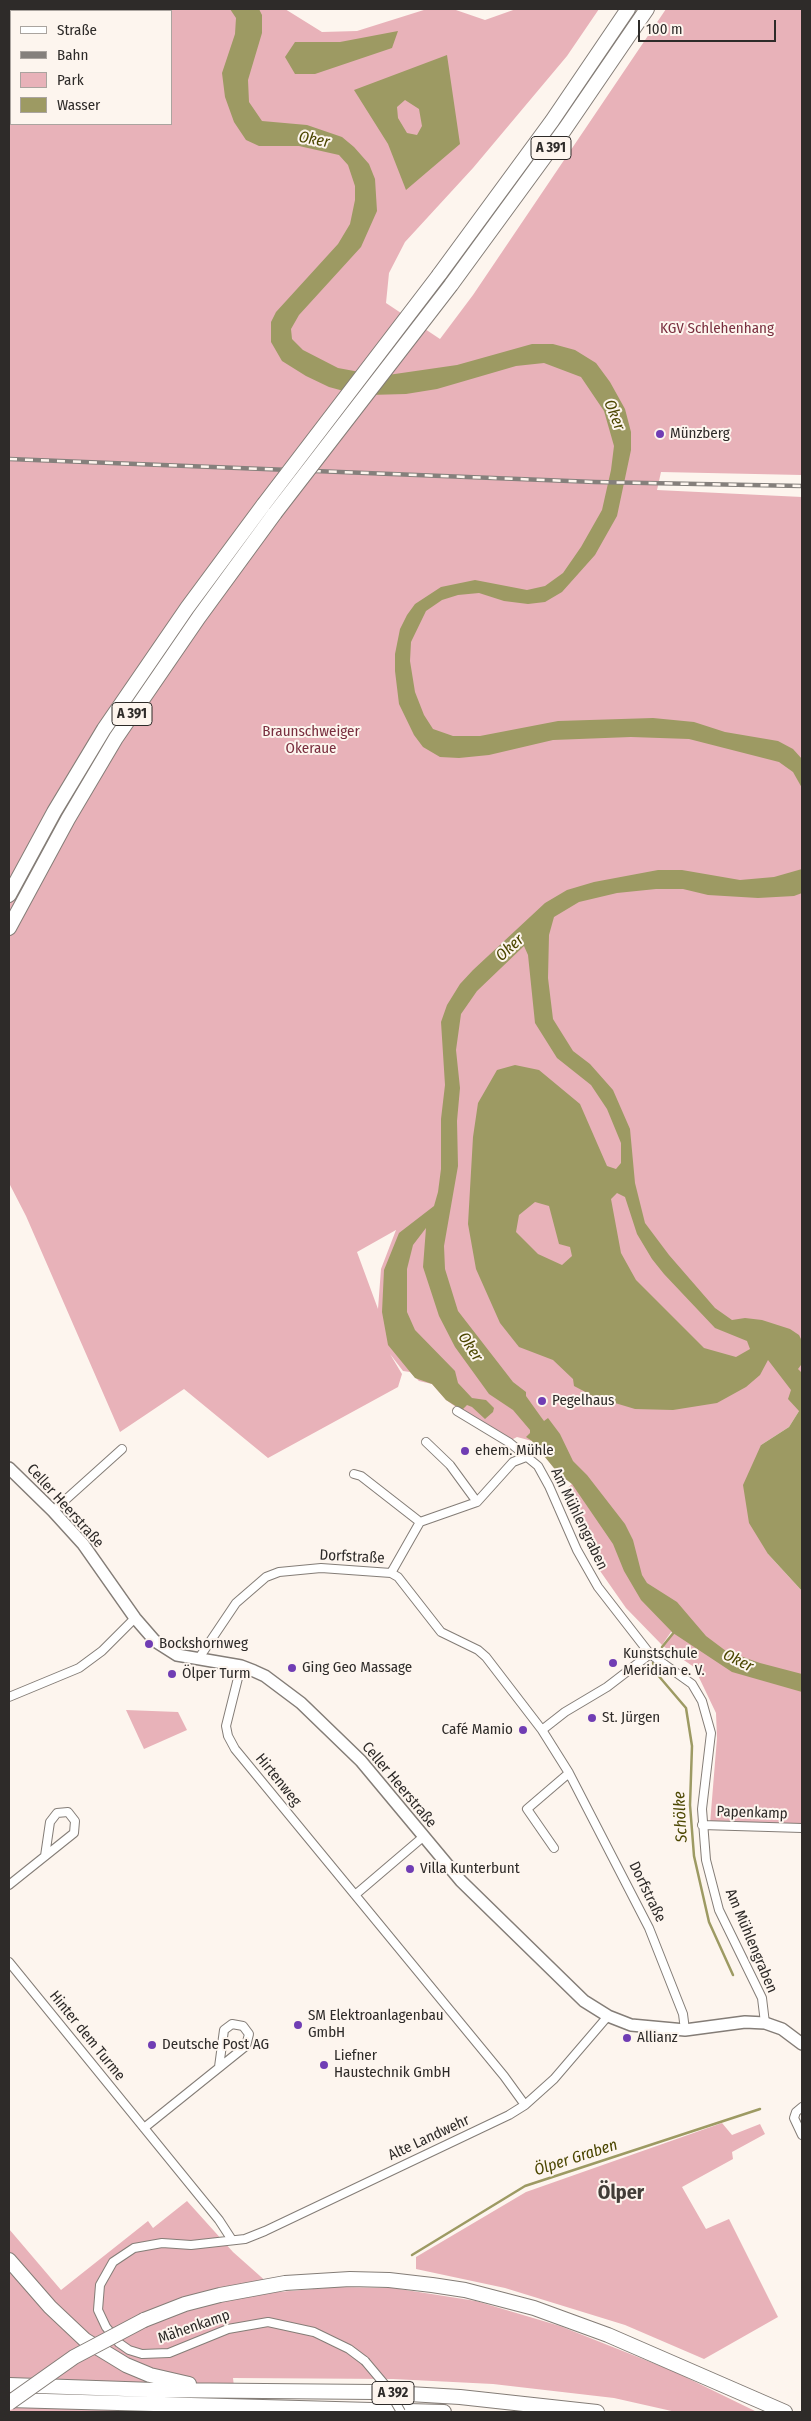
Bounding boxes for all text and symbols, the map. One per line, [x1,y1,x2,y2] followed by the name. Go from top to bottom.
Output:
[10,10,172,125] legend
[641,10,778,42] scale bar
[646,20,683,38] text: 100 m
[57,21,97,39] text: Straße
[57,46,88,64] text: Bahn
[57,71,84,89] text: Park
[57,96,100,114] text: Wasser
[297,128,331,152] water label: Oker
[531,136,571,160] road number: A 391
[660,320,774,338] park label: KGV Schlehenhang
[599,397,629,433] water label: Oker
[670,425,730,443] place label: Münzberg
[654,428,666,440] marker: Münzberg
[112,702,152,726] road number: A 391
[262,723,360,758] park label: Braunschweiger Okeraue
[492,930,528,966] water label: Oker
[454,1329,486,1365] water label: Oker
[552,1392,614,1410] place label: Pegelhaus
[536,1395,548,1407] marker: Pegelhaus
[475,1442,554,1460] place label: ehem. Mühle
[459,1445,471,1457] marker: ehem. Mühle
[23,1460,107,1552] street label: Celler Heerstraße
[547,1465,611,1573] street label: Am Mühlengraben
[319,1546,385,1568] street label: Dorfstraße
[159,1635,248,1653] place label: Bockshornweg
[143,1638,155,1650] marker: Bockshornweg
[623,1645,705,1680] place label: Kunstschule Meridian e. V.
[720,1646,756,1676] water label: Oker
[607,1657,619,1669] marker: Kunstschule Meridian e. V.
[302,1659,412,1677] place label: Ging Geo Massage
[286,1662,298,1674] marker: Ging Geo Massage
[182,1665,250,1683] place label: Ölper Turm
[166,1668,178,1680] marker: Ölper Turm
[602,1709,660,1727] place label: St. Jürgen
[586,1712,598,1724] marker: St. Jürgen
[442,1721,513,1739] place label: Café Mamio
[517,1724,529,1736] marker: Café Mamio
[358,1738,440,1832] street label: Celler Heerstraße
[251,1750,305,1810] street label: Hirtenweg
[670,1791,692,1843] water label: Schölke
[716,1803,788,1823] street label: Papenkamp
[625,1859,669,1925] street label: Dorfstraße
[420,1860,520,1878] place label: Villa Kunterbunt
[404,1863,416,1875] marker: Villa Kunterbunt
[721,1886,781,1996] street label: Am Mühlengraben
[45,1987,129,2085] street label: Hinter dem Turme
[308,2007,444,2042] place label: SM Elektroanlagenbau GmbH
[292,2019,304,2031] marker: SM Elektroanlagenbau GmbH
[637,2029,678,2047] place label: Allianz
[621,2032,633,2044] marker: Allianz
[162,2036,269,2054] place label: Deutsche Post AG
[146,2039,158,2051] marker: Deutsche Post AG
[334,2047,451,2082] place label: Liefner Haustechnik GmbH
[318,2059,330,2071] marker: Liefner Haustechnik GmbH
[385,2111,473,2165] street label: Alte Landwehr
[532,2136,620,2180] water label: Ölper Graben
[598,2181,644,2205] district label: Ölper
[156,2306,232,2348] street label: Mähenkamp
[372,2382,414,2404] road number: A 392

